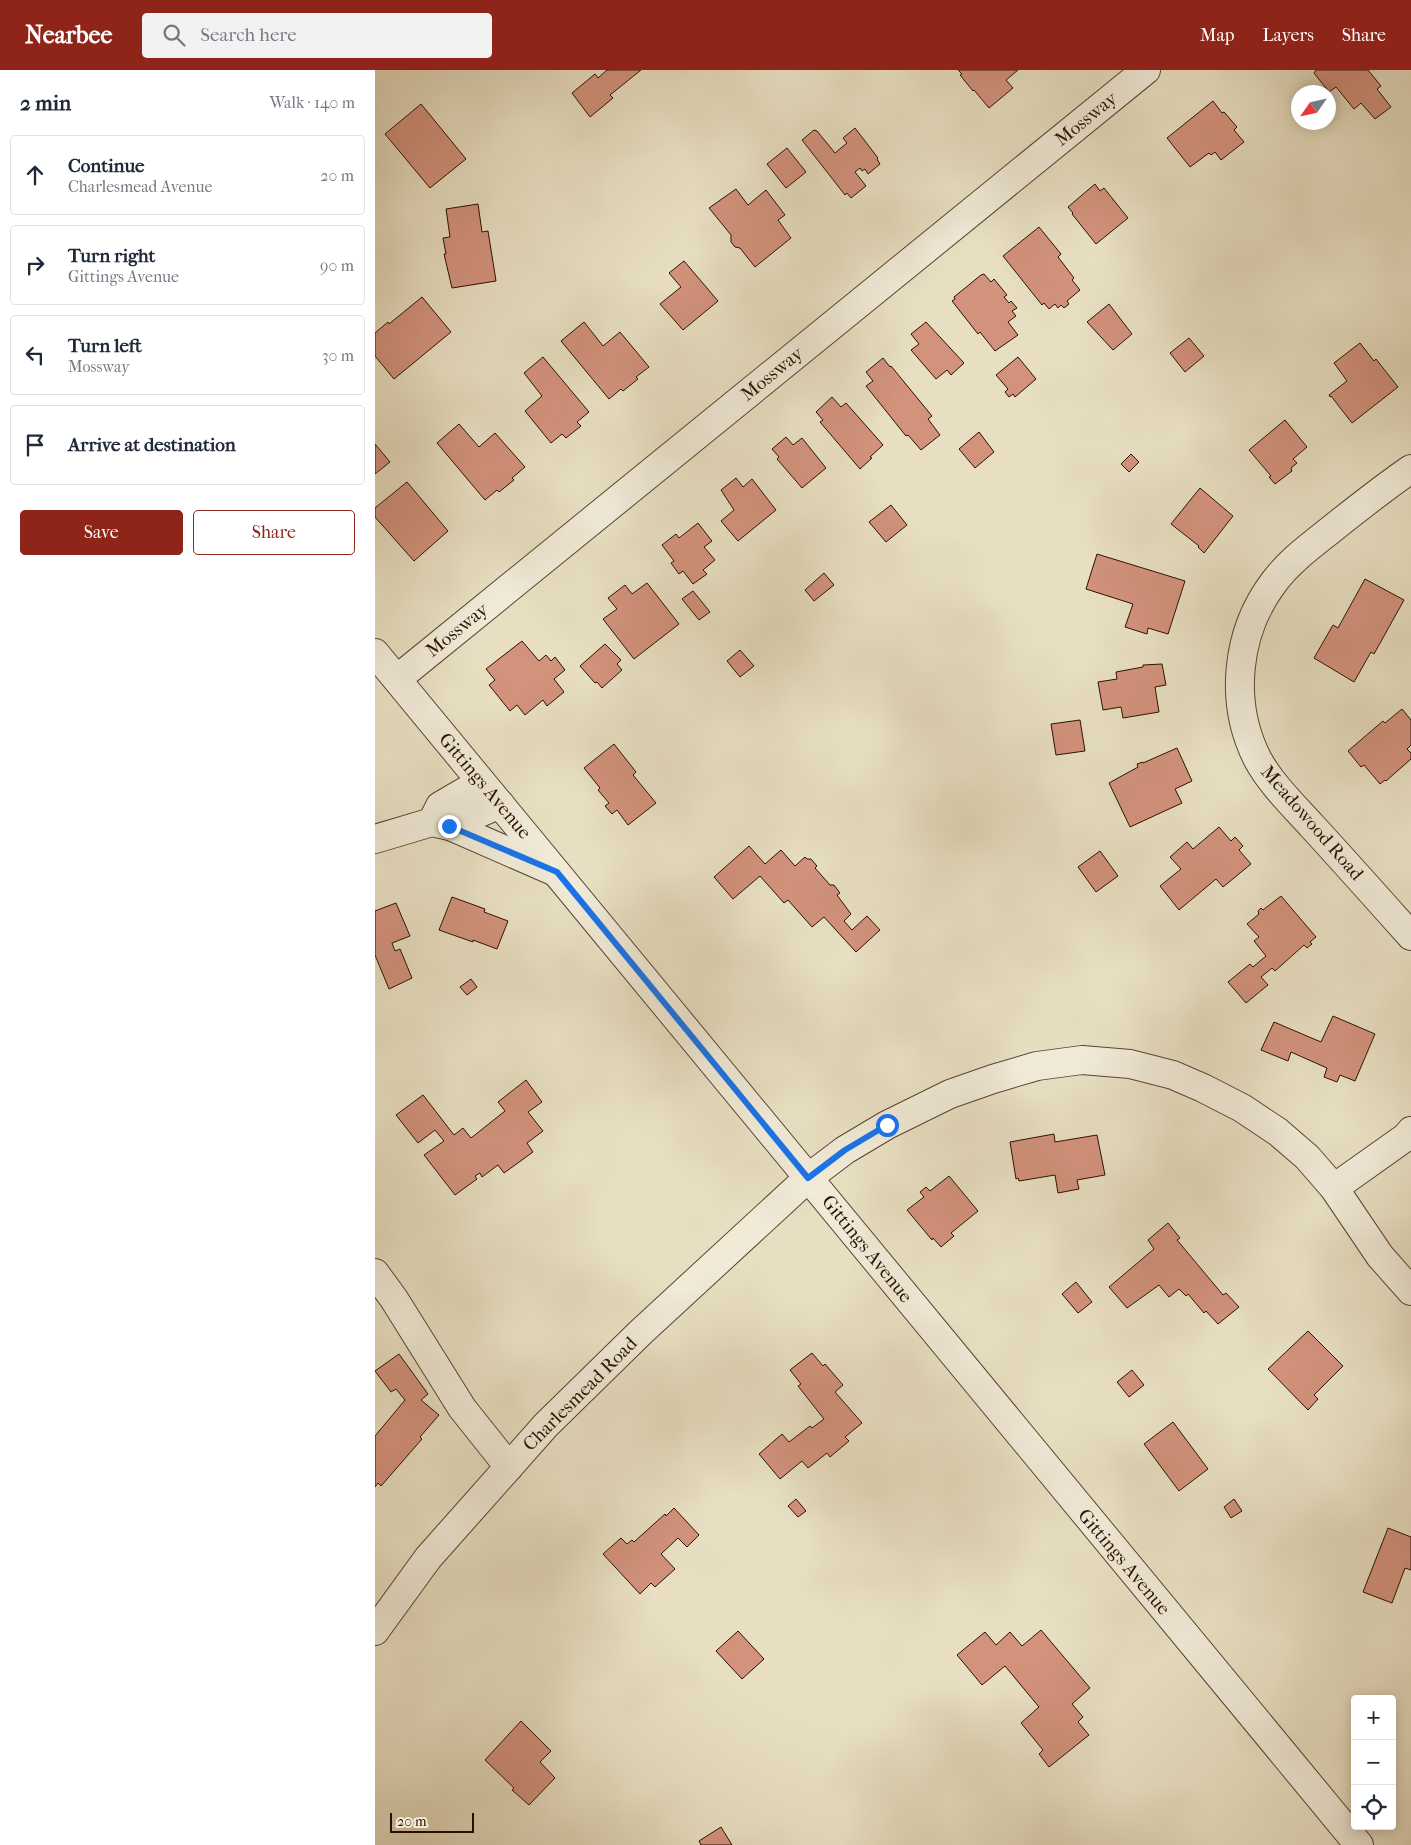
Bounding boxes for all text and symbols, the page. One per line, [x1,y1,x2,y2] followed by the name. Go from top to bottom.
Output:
[142,13,492,58] search box
[25,21,112,49] text: Nearbee
[160,21,188,49] icon: search
[200,24,297,46] text: Search here
[1200,25,1234,46] text: Map
[1262,25,1314,46] text: Layers
[1342,25,1386,46] text: Share
[1291,85,1336,130] north arrow
[1051,87,1122,151] street label: Mossway
[20,91,71,115] text: 2 min
[270,93,355,112] text: Walk · 140 m
[68,155,144,177] text: Continue
[21,161,49,189] icon: ahead
[320,166,354,185] text: 20 m
[68,177,212,196] text: Charlesmead Avenue
[68,245,155,267] text: Turn right
[21,251,49,279] icon: right
[320,256,354,275] text: 90 m
[68,267,179,286] text: Gittings Avenue
[68,335,142,357] text: Turn left
[21,341,49,369] icon: left
[737,342,808,406] street label: Mossway
[322,346,354,365] text: 30 m
[68,357,130,376] text: Mossway
[21,431,49,459] icon: arrive
[68,434,236,456] text: Arrive at destination
[20,510,183,555] button: Save
[193,510,355,555] button: Share
[422,598,493,662] street label: Mossway
[434,728,536,844] street label: Gittings Avenue
[1256,761,1368,885] street label: Meadowood Road
[438,815,461,838] route end
[876,1114,899,1137] route start
[817,1191,917,1307] street label: Gittings Avenue
[518,1332,642,1456] street label: Charlesmead Road
[1073,1504,1175,1620] street label: Gittings Avenue
[1351,1695,1396,1830] map controls
[1351,1695,1396,1740] button: +
[1351,1740,1396,1785] button: −
[1351,1785,1396,1830] button: locate
[390,1810,474,1833] scale bar
[397,1813,427,1830] text: 20 m

